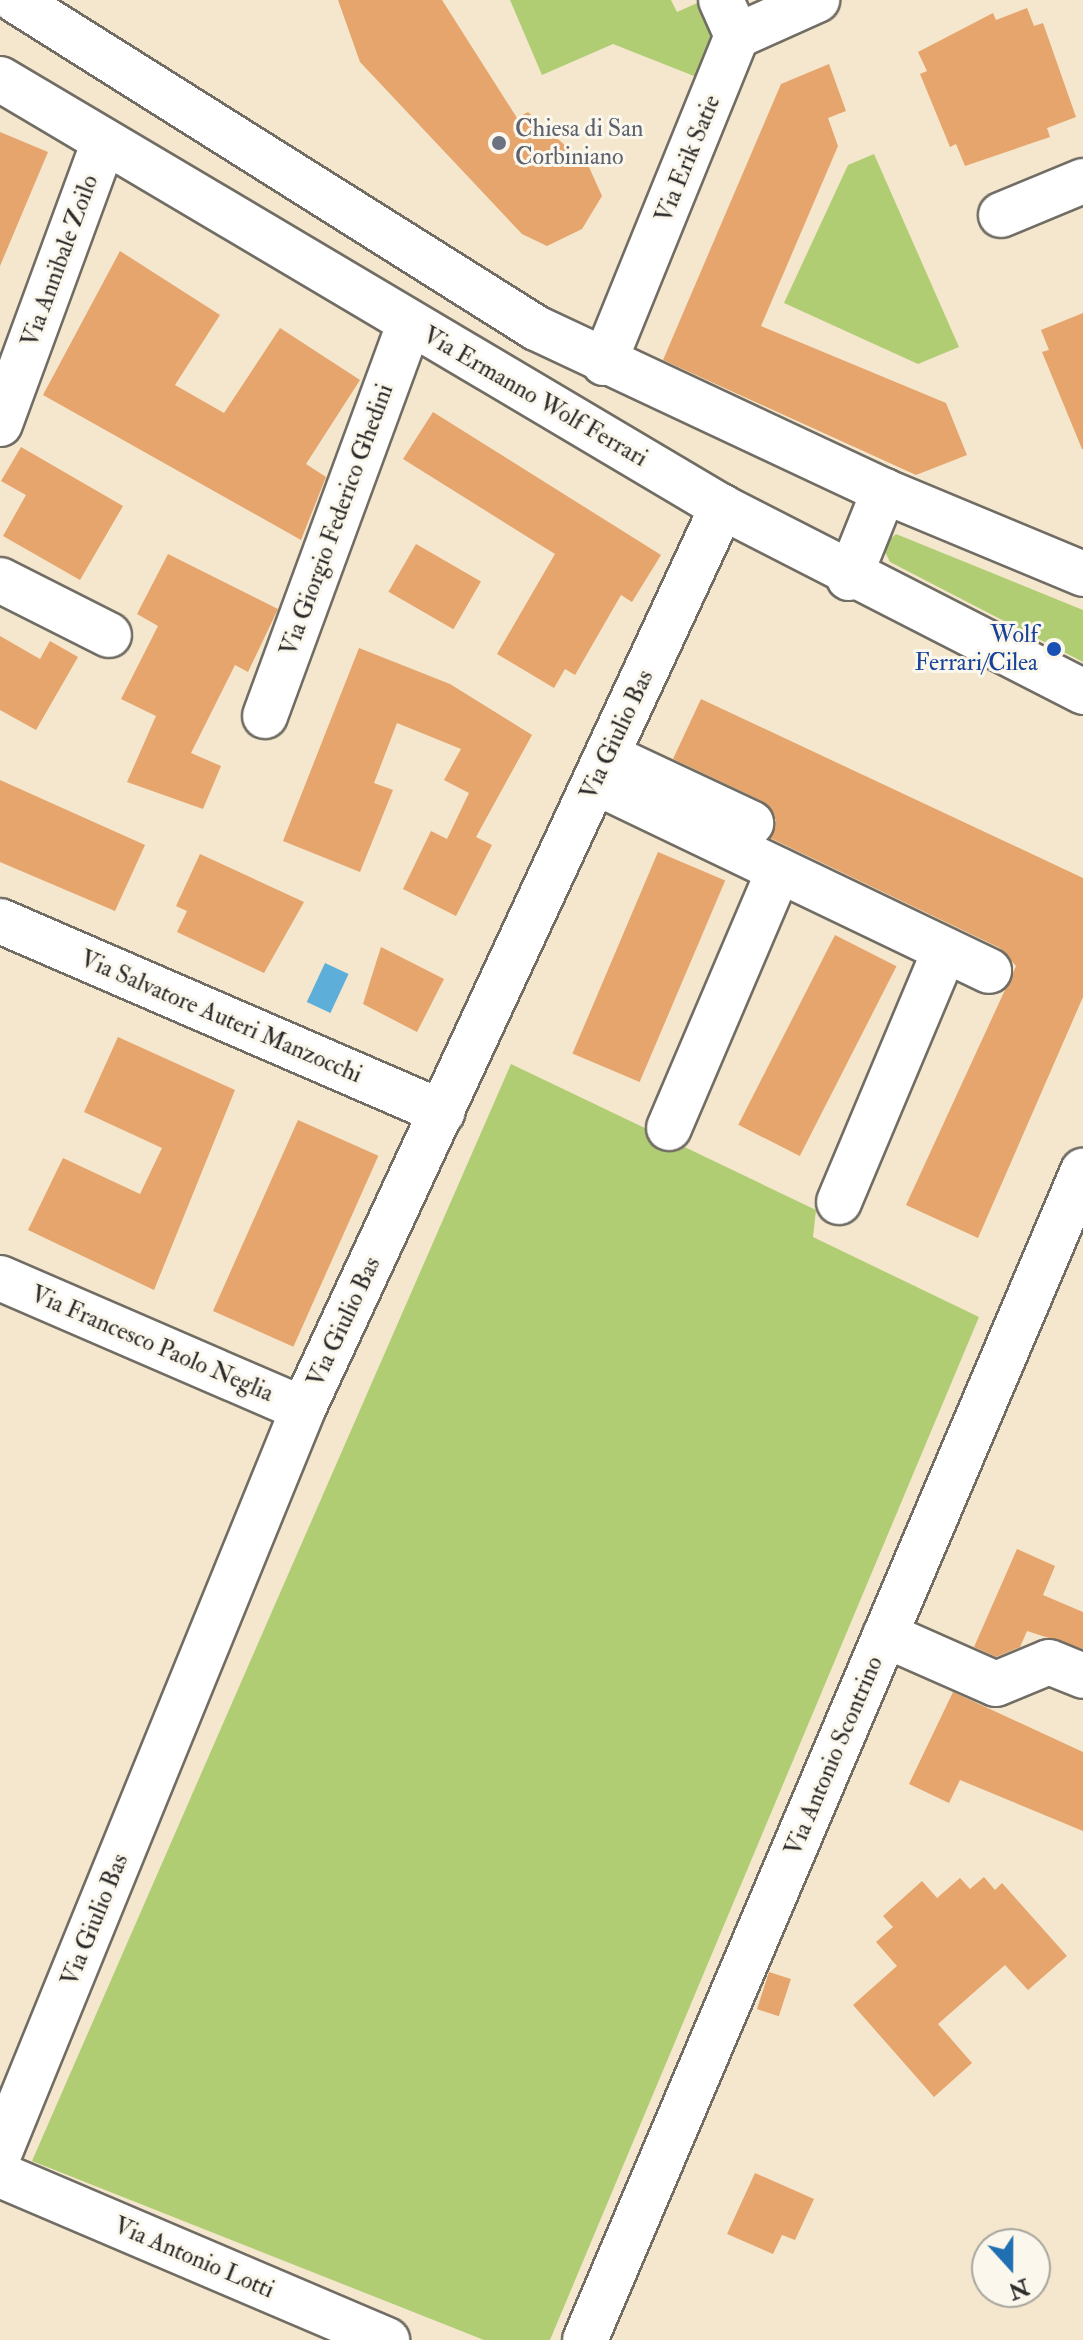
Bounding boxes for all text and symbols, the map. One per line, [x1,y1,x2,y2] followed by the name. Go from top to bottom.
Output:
[649,91,727,227] street label: Via Erik Satie
[515,115,643,171] place label: Chiesa di San Corbiniano
[490,134,508,152] marker: Chiesa di San Corbiniano
[16,171,104,351] street label: Via Annibale Zoilo
[418,321,652,473] street label: Via Ermanno Wolf Ferrari
[274,380,400,660] street label: Via Giorgio Federico Ghedini
[914,621,1038,677] place label: Wolf Ferrari/Cilea
[1045,640,1063,658] marker: Wolf Ferrari/Cilea
[574,666,660,804] street label: Via Giulio Bas
[76,945,366,1089] street label: Via Salvatore Auteri Manzocchi
[301,1253,387,1391] street label: Via Giulio Bas
[26,1280,278,1408] street label: Via Francesco Paolo Neglia
[779,1652,889,1860] street label: Via Antonio Scontrino
[55,1850,135,1990] street label: Via Giulio Bas
[110,2211,278,2305] street label: Via Antonio Lotti
[971,2228,1051,2308] north arrow
[1005,2272,1033,2305] text: N

